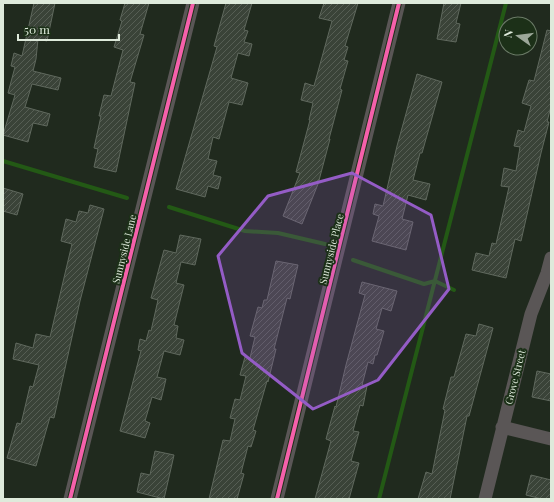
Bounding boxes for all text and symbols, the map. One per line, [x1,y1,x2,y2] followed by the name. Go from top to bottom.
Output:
[18,16,119,42] scale bar
[498,16,538,56] north arrow
[24,21,50,37] text: 50 m
[500,28,516,39] text: N
[315,212,347,286] street label: Sunnyside Place
[109,213,139,285] street label: Sunnyside Lane
[501,348,529,406] street label: Grove Street

